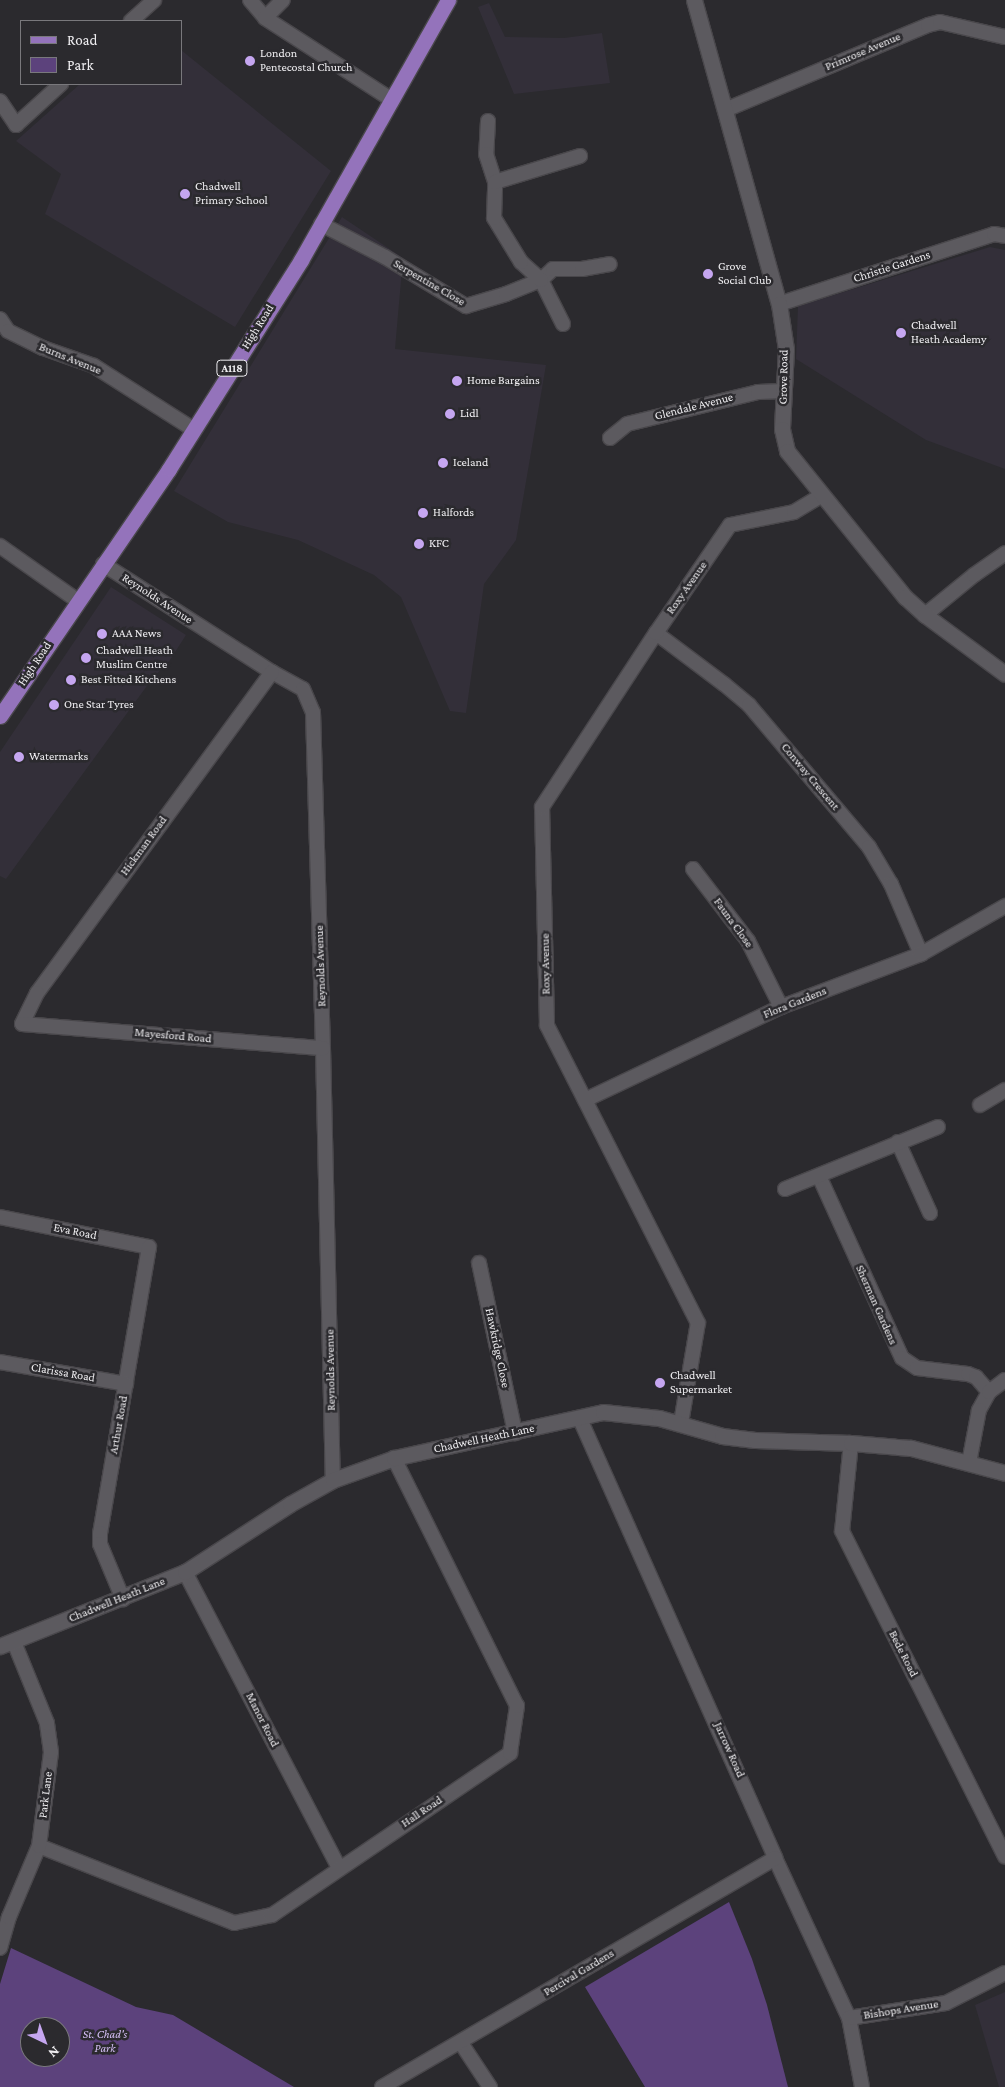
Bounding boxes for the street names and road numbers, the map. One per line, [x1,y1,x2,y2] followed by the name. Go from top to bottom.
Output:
[823,30,903,74] street label: Primrose Avenue
[852,248,932,286] street label: Christie Gardens
[391,257,467,309] street label: Serpentine Close
[239,302,277,352] street label: High Road
[37,340,103,378] street label: Burns Avenue
[776,349,792,405] street label: Grove Road
[216,359,248,376] road number: A118
[653,390,735,424] street label: Glendale Avenue
[664,559,710,617] street label: Roxy Avenue
[119,571,195,627] street label: Reynolds Avenue
[15,639,55,689] street label: High Road
[778,741,842,813] street label: Conway Crescent
[118,813,170,879] street label: Hickman Road
[710,895,756,951] street label: Fauna Close
[312,925,330,1007] street label: Reynolds Avenue
[538,933,554,995] street label: Roxy Avenue
[761,984,829,1022] street label: Flora Gardens
[134,1025,212,1047] street label: Mayesford Road
[52,1221,98,1243] street label: Eva Road
[852,1263,900,1347] street label: Sherman Gardens
[482,1307,512,1389] street label: Hawkridge Close
[323,1329,339,1411] street label: Reynolds Avenue
[30,1360,96,1386] street label: Clarissa Road
[107,1395,131,1455] street label: Arthur Road
[432,1421,536,1457] street label: Chadwell Heath Lane
[67,1574,167,1626] street label: Chadwell Heath Lane
[885,1628,921,1680] street label: Bede Road
[242,1691,282,1749] street label: Manor Road
[710,1720,748,1780] street label: Jarrow Road
[36,1771,56,1819] street label: Park Lane
[399,1793,445,1831] street label: Hall Road
[541,1946,617,2000] street label: Percival Gardens
[863,1997,939,2023] street label: Bishops Avenue

